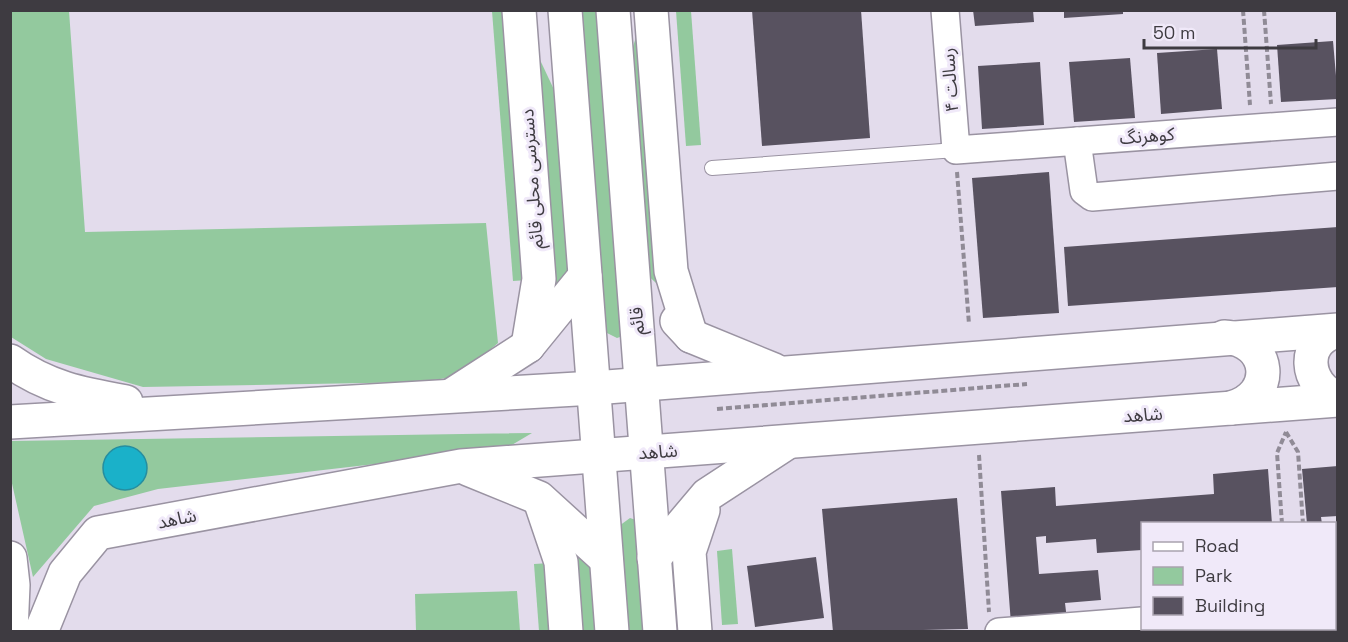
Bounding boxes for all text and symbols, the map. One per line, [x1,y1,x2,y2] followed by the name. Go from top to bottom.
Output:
[1144,12,1316,50] scale bar
[1153,21,1195,44] text: 50 m
[936,47,963,113] street label: رسالت ۴
[515,108,550,250] street label: دسترسی محلی قائم
[1119,122,1176,149] street label: کوهرنگ
[624,306,651,336] street label: قائم
[1123,402,1163,427] street label: شاهد
[638,439,678,464] street label: شاهد
[155,503,198,534] street label: شاهد
[1141,522,1336,630] legend
[1195,534,1239,557] text: Road
[1195,564,1233,587] text: Park
[1195,594,1265,617] text: Building

